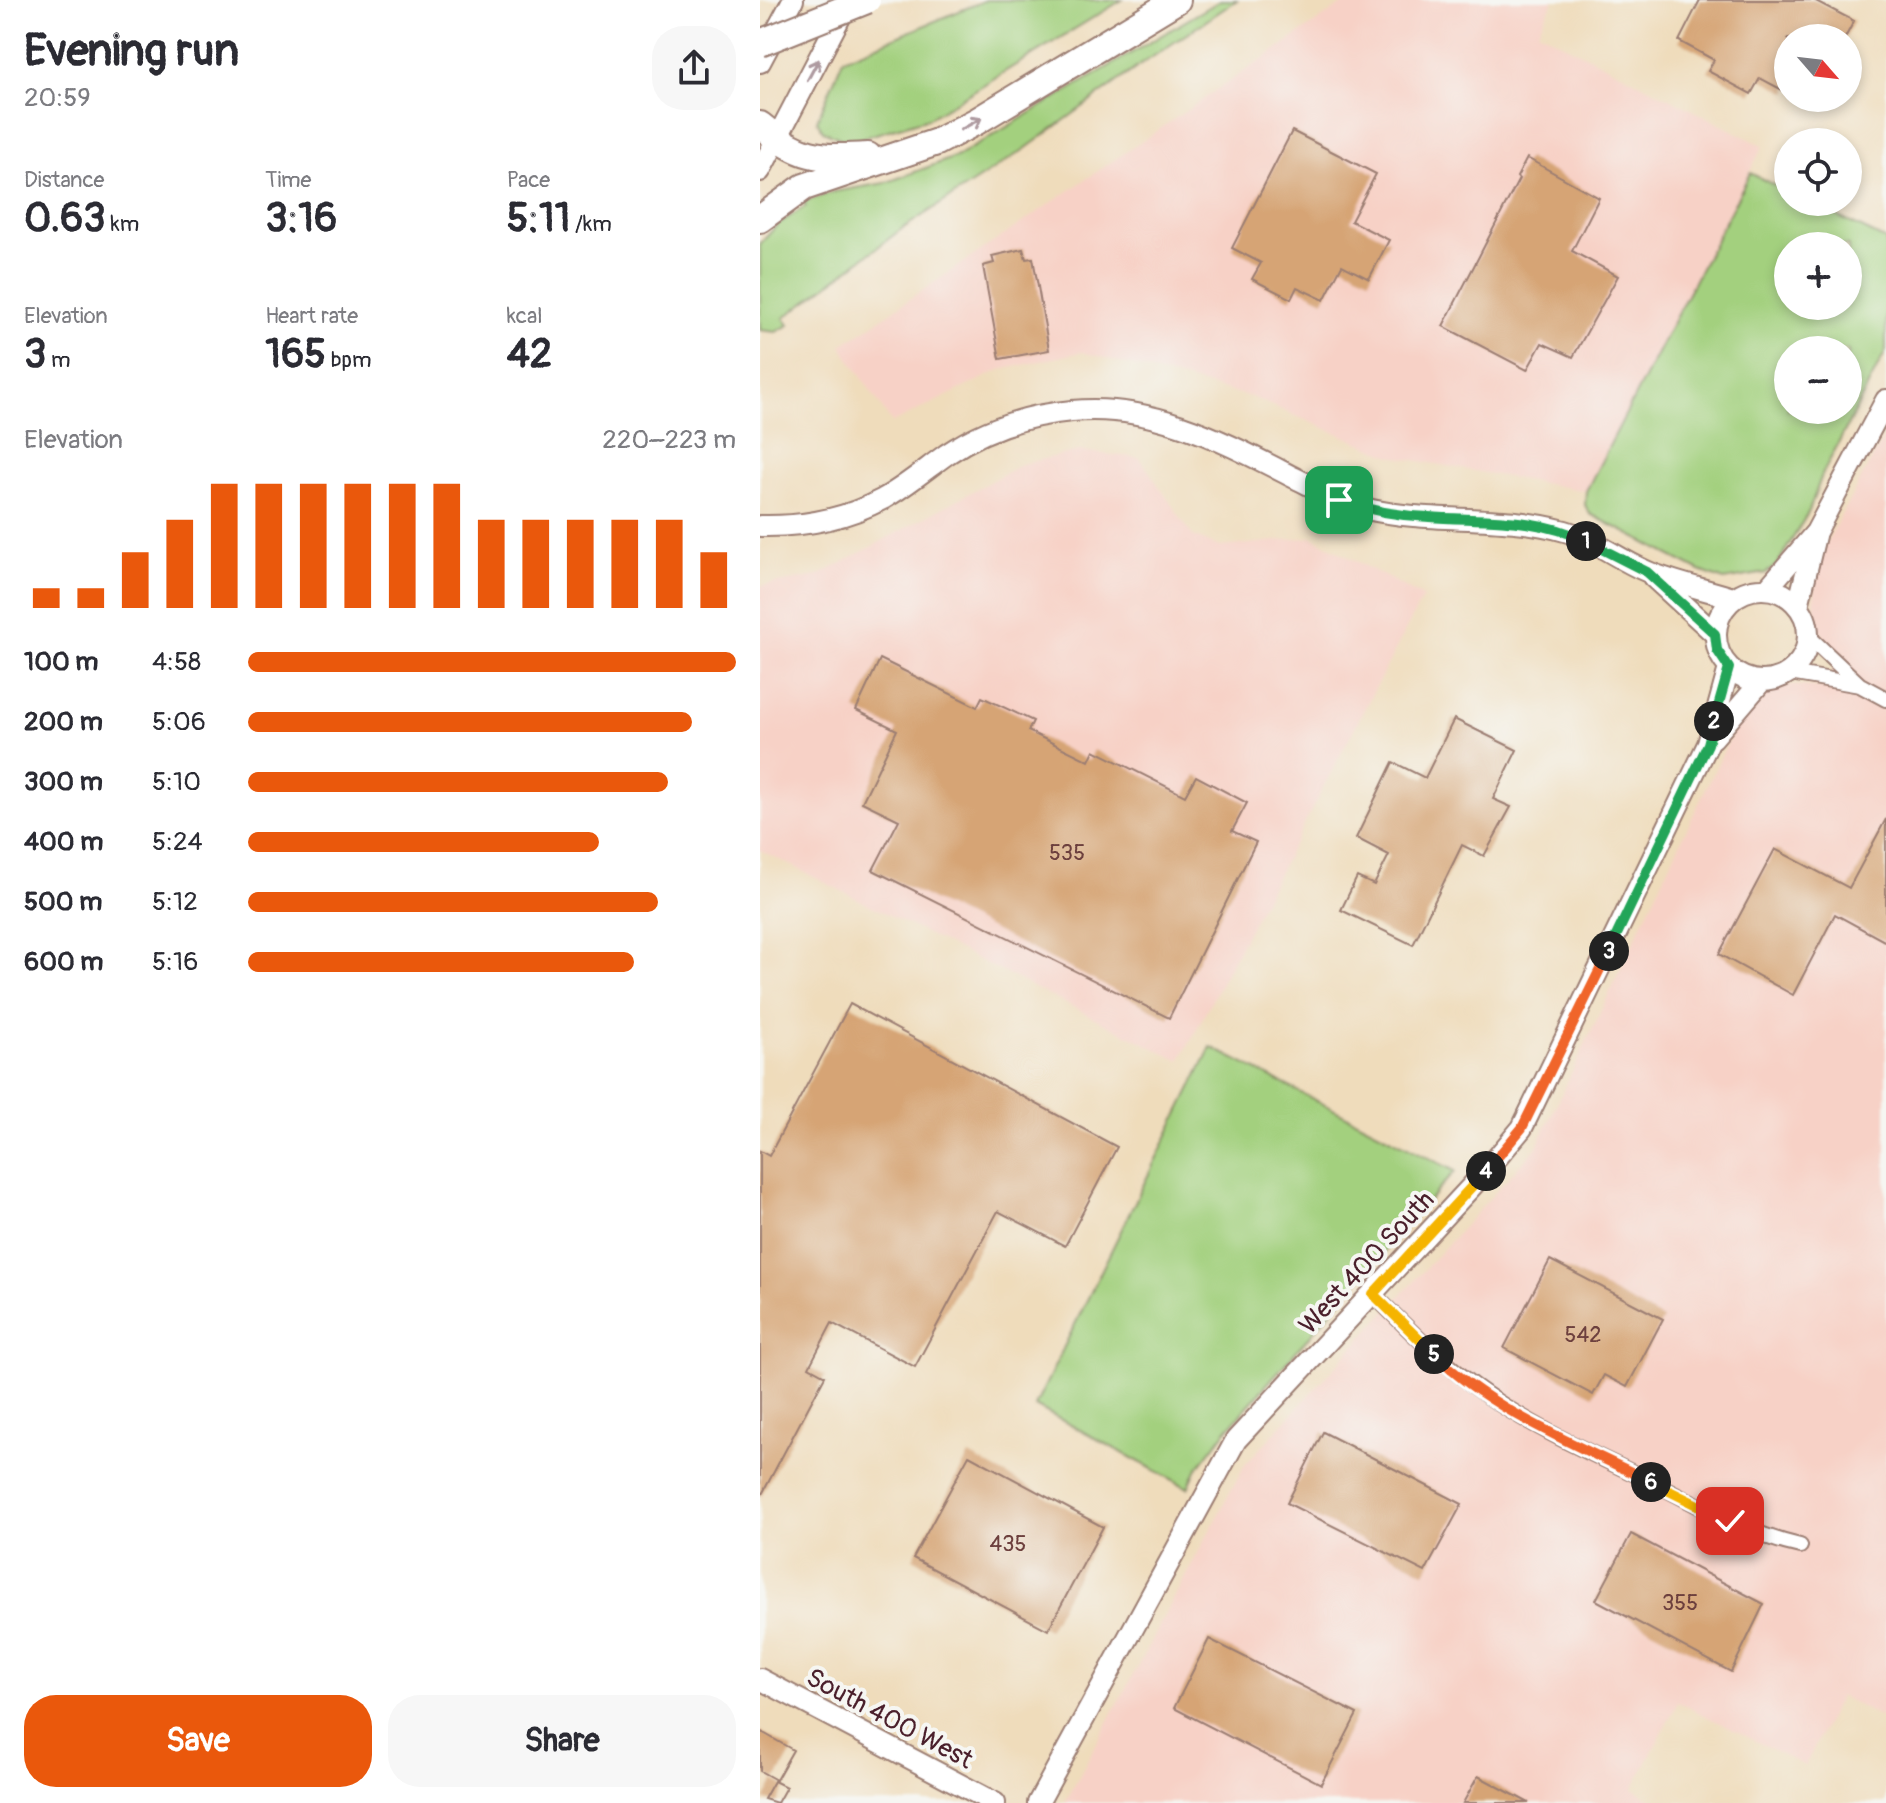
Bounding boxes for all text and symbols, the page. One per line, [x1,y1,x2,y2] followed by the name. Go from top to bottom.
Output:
[24,24,239,79] text: Evening run
[1774,24,1862,112] north arrow
[1774,24,1862,424] map controls
[652,26,736,110] button: share
[805,58,821,82] one-way arrow
[24,82,91,114] text: 20:59
[958,115,982,131] one-way arrow
[1774,128,1862,216] button: locate
[24,166,104,194] text: Distance
[265,166,311,194] text: Time
[507,166,550,194] text: Pace
[24,194,106,243] text: 0.63
[265,194,337,243] text: 3:16
[507,194,570,243] text: 5:11
[106,210,139,238] text: km
[570,210,612,238] text: /km
[1774,232,1862,320] button: +
[24,302,108,330] text: Elevation
[265,302,358,330] text: Heart rate
[507,302,542,330] text: kcal
[24,330,46,379] text: 3
[265,330,326,379] text: 165
[507,330,552,379] text: 42
[1774,336,1862,424] button: −
[46,346,71,374] text: m
[326,346,371,374] text: bpm
[24,424,123,456] text: Elevation
[602,424,736,456] text: 220–223 m
[1305,466,1373,534] pin
[1317,478,1361,522] icon: arrive
[1566,521,1606,561] pin: 1
[1582,527,1590,555] text: 1
[24,646,98,678] text: 100 m
[152,646,201,678] text: 4:58
[1694,701,1734,741] pin: 2
[24,706,103,738] text: 200 m
[152,706,206,738] text: 5:06
[1708,707,1720,735] text: 2
[24,766,103,798] text: 300 m
[152,766,201,798] text: 5:10
[24,826,103,858] text: 400 m
[152,826,203,858] text: 5:24
[1049,839,1085,867] house number: 535
[24,886,102,918] text: 500 m
[152,886,198,918] text: 5:12
[1589,931,1629,971] pin: 3
[1603,937,1615,965] text: 3
[24,946,103,978] text: 600 m
[152,946,198,978] text: 5:16
[1466,1151,1506,1191] pin: 4
[1480,1157,1492,1185] text: 4
[1292,1185,1441,1341] street label: West 400 South
[1565,1321,1601,1349] house number: 542
[1414,1334,1454,1374] pin: 5
[1428,1340,1440,1368] text: 5
[1631,1462,1671,1502] pin: 6
[1645,1468,1657,1496] text: 6
[1696,1487,1764,1555] pin
[1708,1499,1752,1543] icon: check
[990,1530,1026,1558] house number: 435
[1662,1589,1698,1617] house number: 355
[801,1662,979,1776] street label: South 400 West
[24,1695,372,1787] button: Save
[388,1695,736,1787] button: Share

